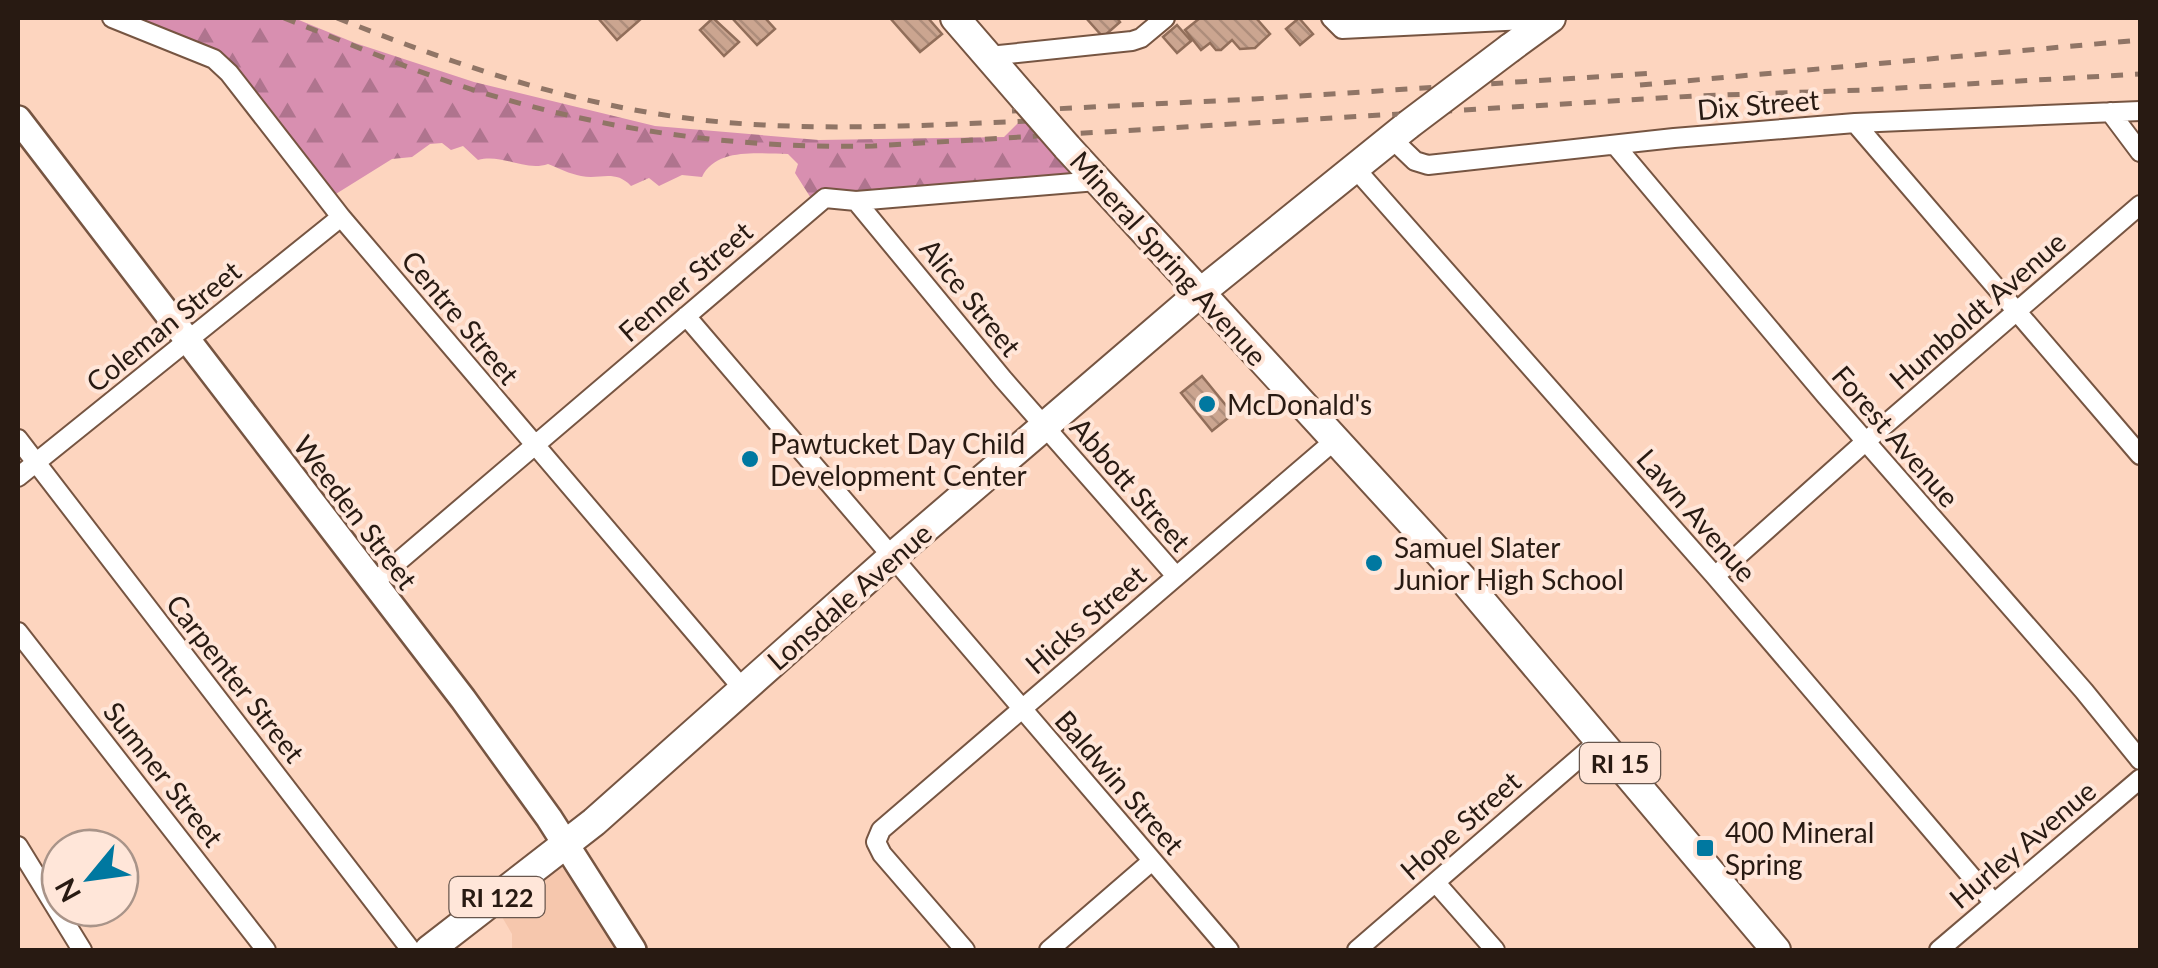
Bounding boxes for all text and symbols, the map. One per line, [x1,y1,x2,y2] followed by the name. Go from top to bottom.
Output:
[1695,82,1821,126] street label: Dix Street
[1064,144,1274,372] street label: Mineral Spring Avenue
[611,214,759,348] street label: Fenner Street
[1882,224,2072,396] street label: Humboldt Avenue
[913,232,1029,362] street label: Alice Street
[395,243,527,391] street label: Centre Street
[79,253,247,399] street label: Coleman Street
[1825,358,1967,514] street label: Forest Avenue
[1227,387,1372,421] place label: McDonald's
[1196,393,1218,415] marker: McDonald's
[1064,410,1198,558] street label: Abbott Street
[770,426,1027,492] place label: Pawtucket Day Child Development Center
[287,428,425,596] street label: Weeden Street
[1630,442,1764,588] street label: Lawn Avenue
[739,448,761,470] marker: Pawtucket Day Child Development Center
[760,515,938,677] street label: Lonsdale Avenue
[1394,530,1624,596] place label: Samuel Slater Junior High School
[1363,552,1385,574] marker: Samuel Slater Junior High School
[1018,557,1152,681] street label: Hicks Street
[160,587,312,769] street label: Carpenter Street
[97,695,231,853] street label: Sumner Street
[1048,703,1192,861] street label: Baldwin Street
[1580,743,1660,783] road number: RI 15
[1393,764,1527,886] street label: Hope Street
[1942,773,2102,915] street label: Hurley Avenue
[1725,815,1874,881] place label: 400 Mineral Spring
[40,828,140,928] north arrow
[1694,837,1716,859] marker: 400 Mineral Spring
[47,873,87,908] text: N
[450,877,544,917] road number: RI 122

